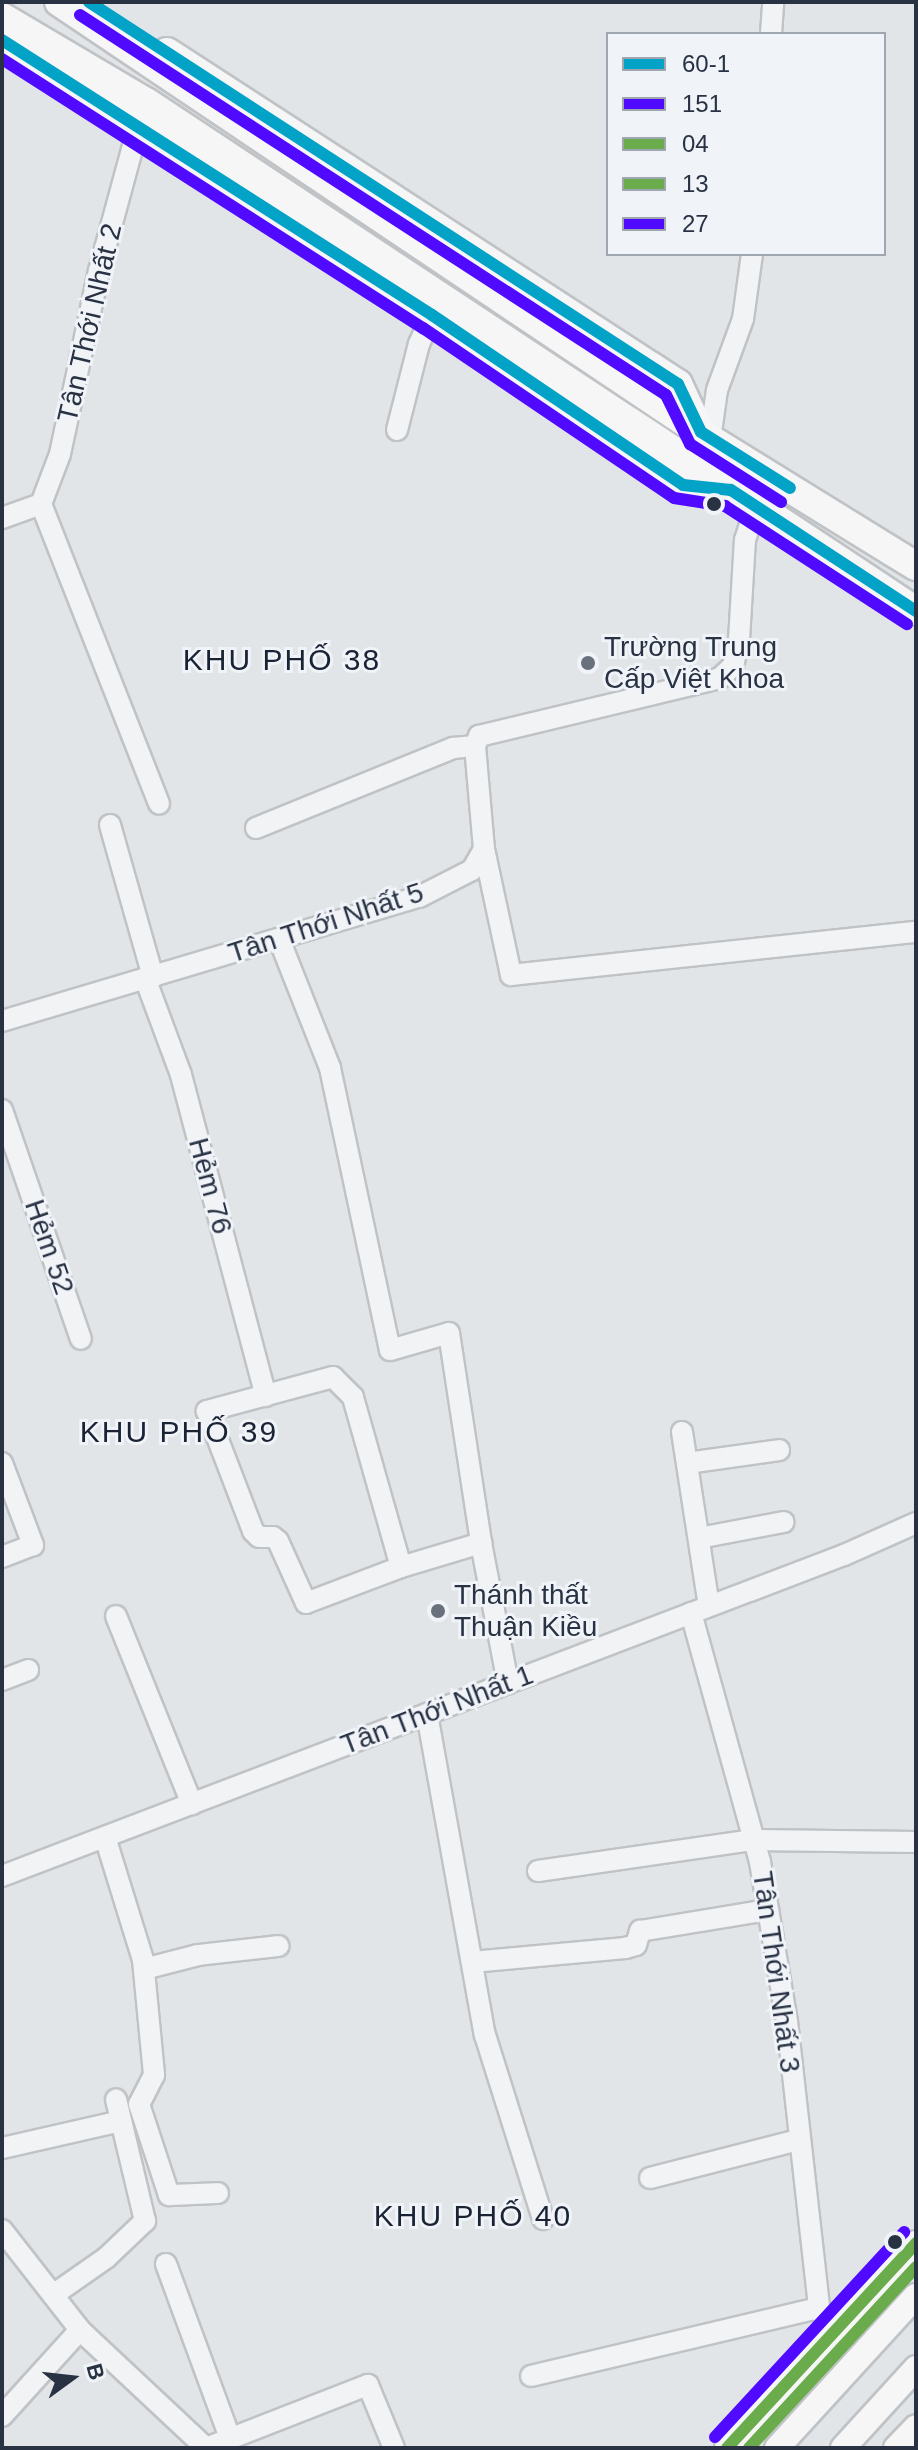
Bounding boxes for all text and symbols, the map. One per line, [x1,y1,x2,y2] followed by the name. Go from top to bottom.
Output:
[606,32,886,256] legend
[682,50,730,77] text: 60-1
[682,90,722,117] text: 151
[682,130,709,157] text: 04
[682,170,709,197] text: 13
[682,210,709,237] text: 27
[51,220,129,426] street label: Tân Thới Nhất 2
[706,496,722,512] unlabelled marker
[604,630,784,696] place label: Trường Trung Cấp Việt Khoa
[183,642,381,678] district label: KHU PHỐ 38
[579,654,597,672] marker: Trường Trung Cấp Việt Khoa
[224,876,428,970] street label: Tân Thới Nhất 5
[181,1134,239,1238] street label: Hẻm 76
[17,1195,81,1299] street label: Hẻm 52
[80,1414,278,1450] district label: KHU PHỐ 39
[454,1578,597,1644] place label: Thánh thất Thuận Kiều
[429,1602,447,1620] marker: Thánh thất Thuận Kiều
[336,1658,538,1762] street label: Tân Thới Nhất 1
[745,1869,807,2075] street label: Tân Thới Nhất 3
[374,2198,572,2234] district label: KHU PHỐ 40
[887,2234,903,2250] unlabelled marker
[32,2338,112,2418] north arrow
[82,2361,110,2383] text: B

